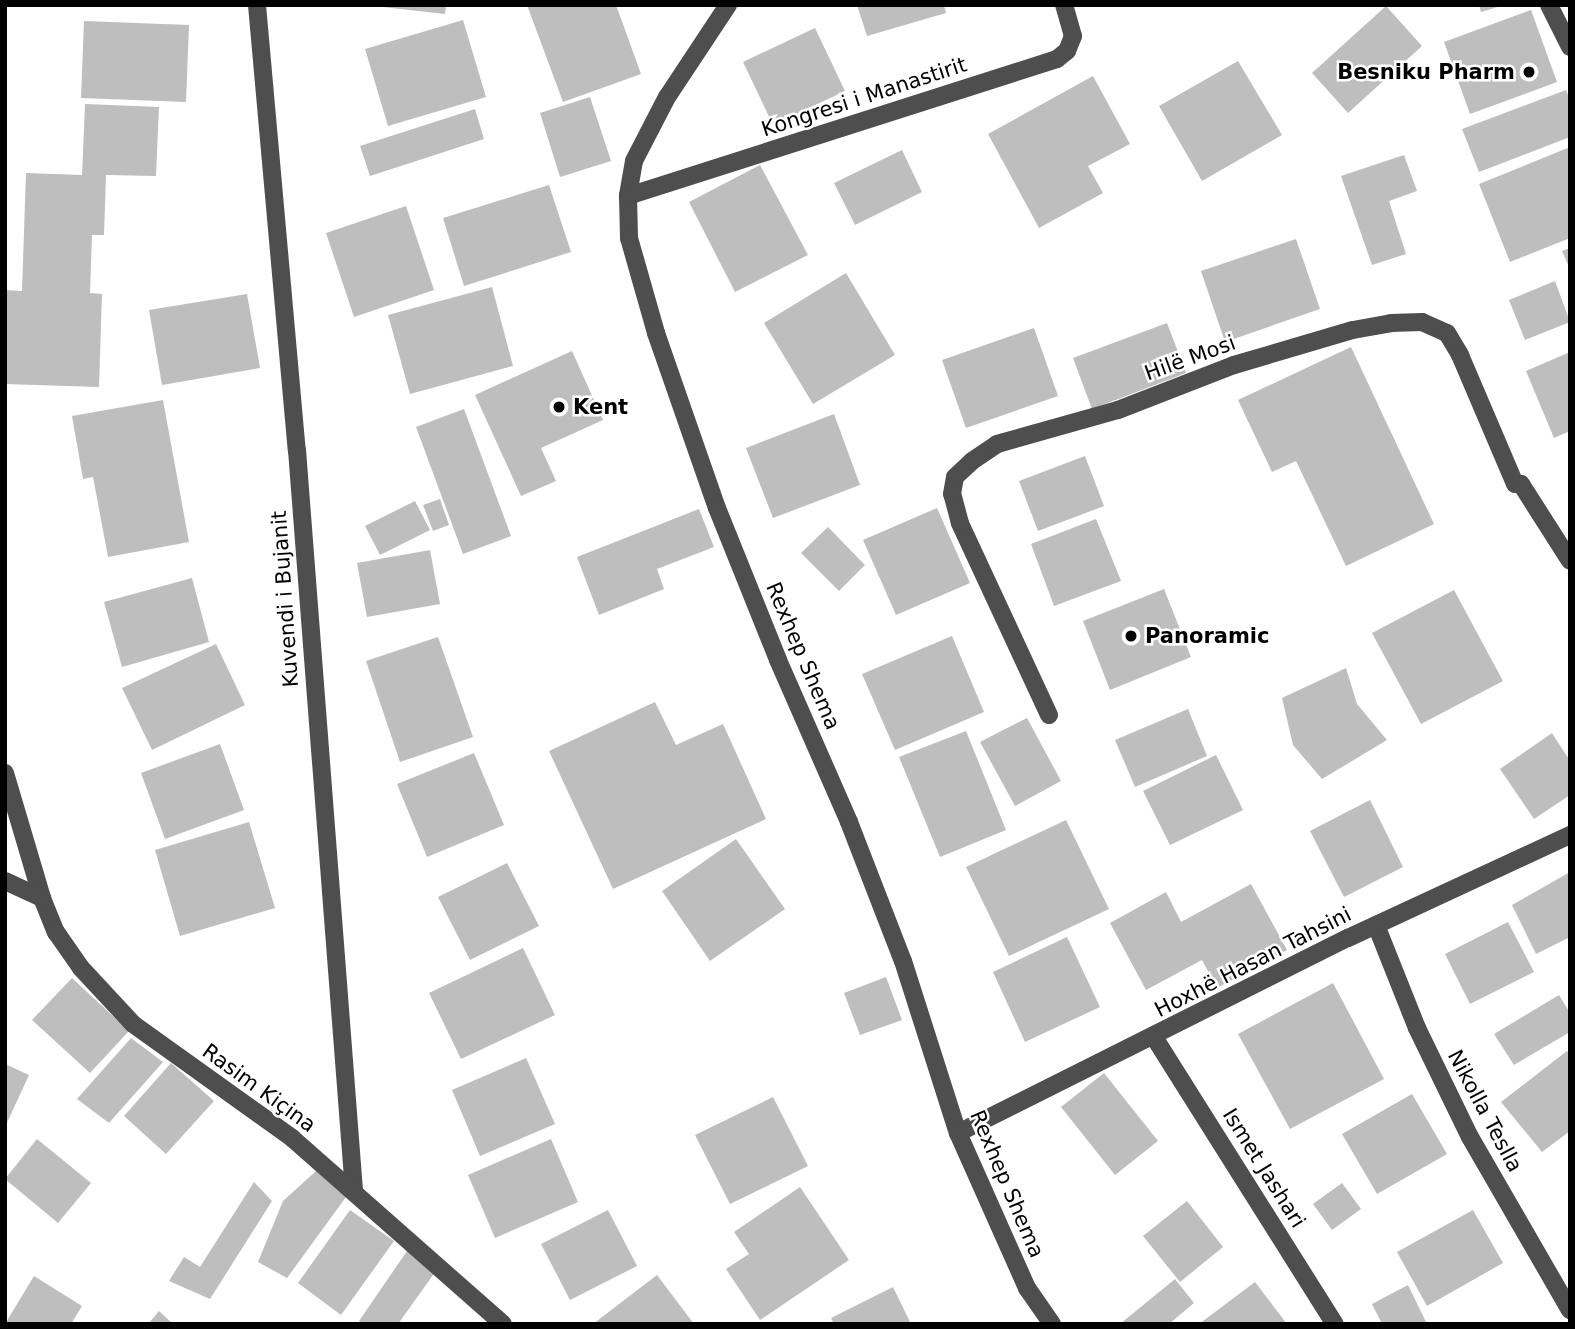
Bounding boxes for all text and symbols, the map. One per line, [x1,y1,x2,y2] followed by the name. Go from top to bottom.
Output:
[758,52,970,142] street label: Kongresi i Manastirit
[1337,59,1515,85] place label: Besniku Pharm
[1521,64,1537,80] marker: Besniku Pharm
[1141,330,1239,386] street label: Hilë Mosi
[573,394,628,420] place label: Kent
[551,399,567,415] marker: Kent
[266,510,304,688] street label: Kuvendi i Bujanit
[761,578,845,734] street label: Rexhep Shema
[1145,623,1269,649] place label: Panoramic
[1123,628,1139,644] marker: Panoramic
[1151,901,1355,1023] street label: Hoxhë Hasan Tahsini
[197,1038,321,1138] street label: Rasim Kiçina
[1442,1046,1528,1176] street label: Nikolla Teslla
[1217,1104,1311,1232] street label: Ismet Jashari
[965,1106,1049,1262] street label: Rexhep Shema

